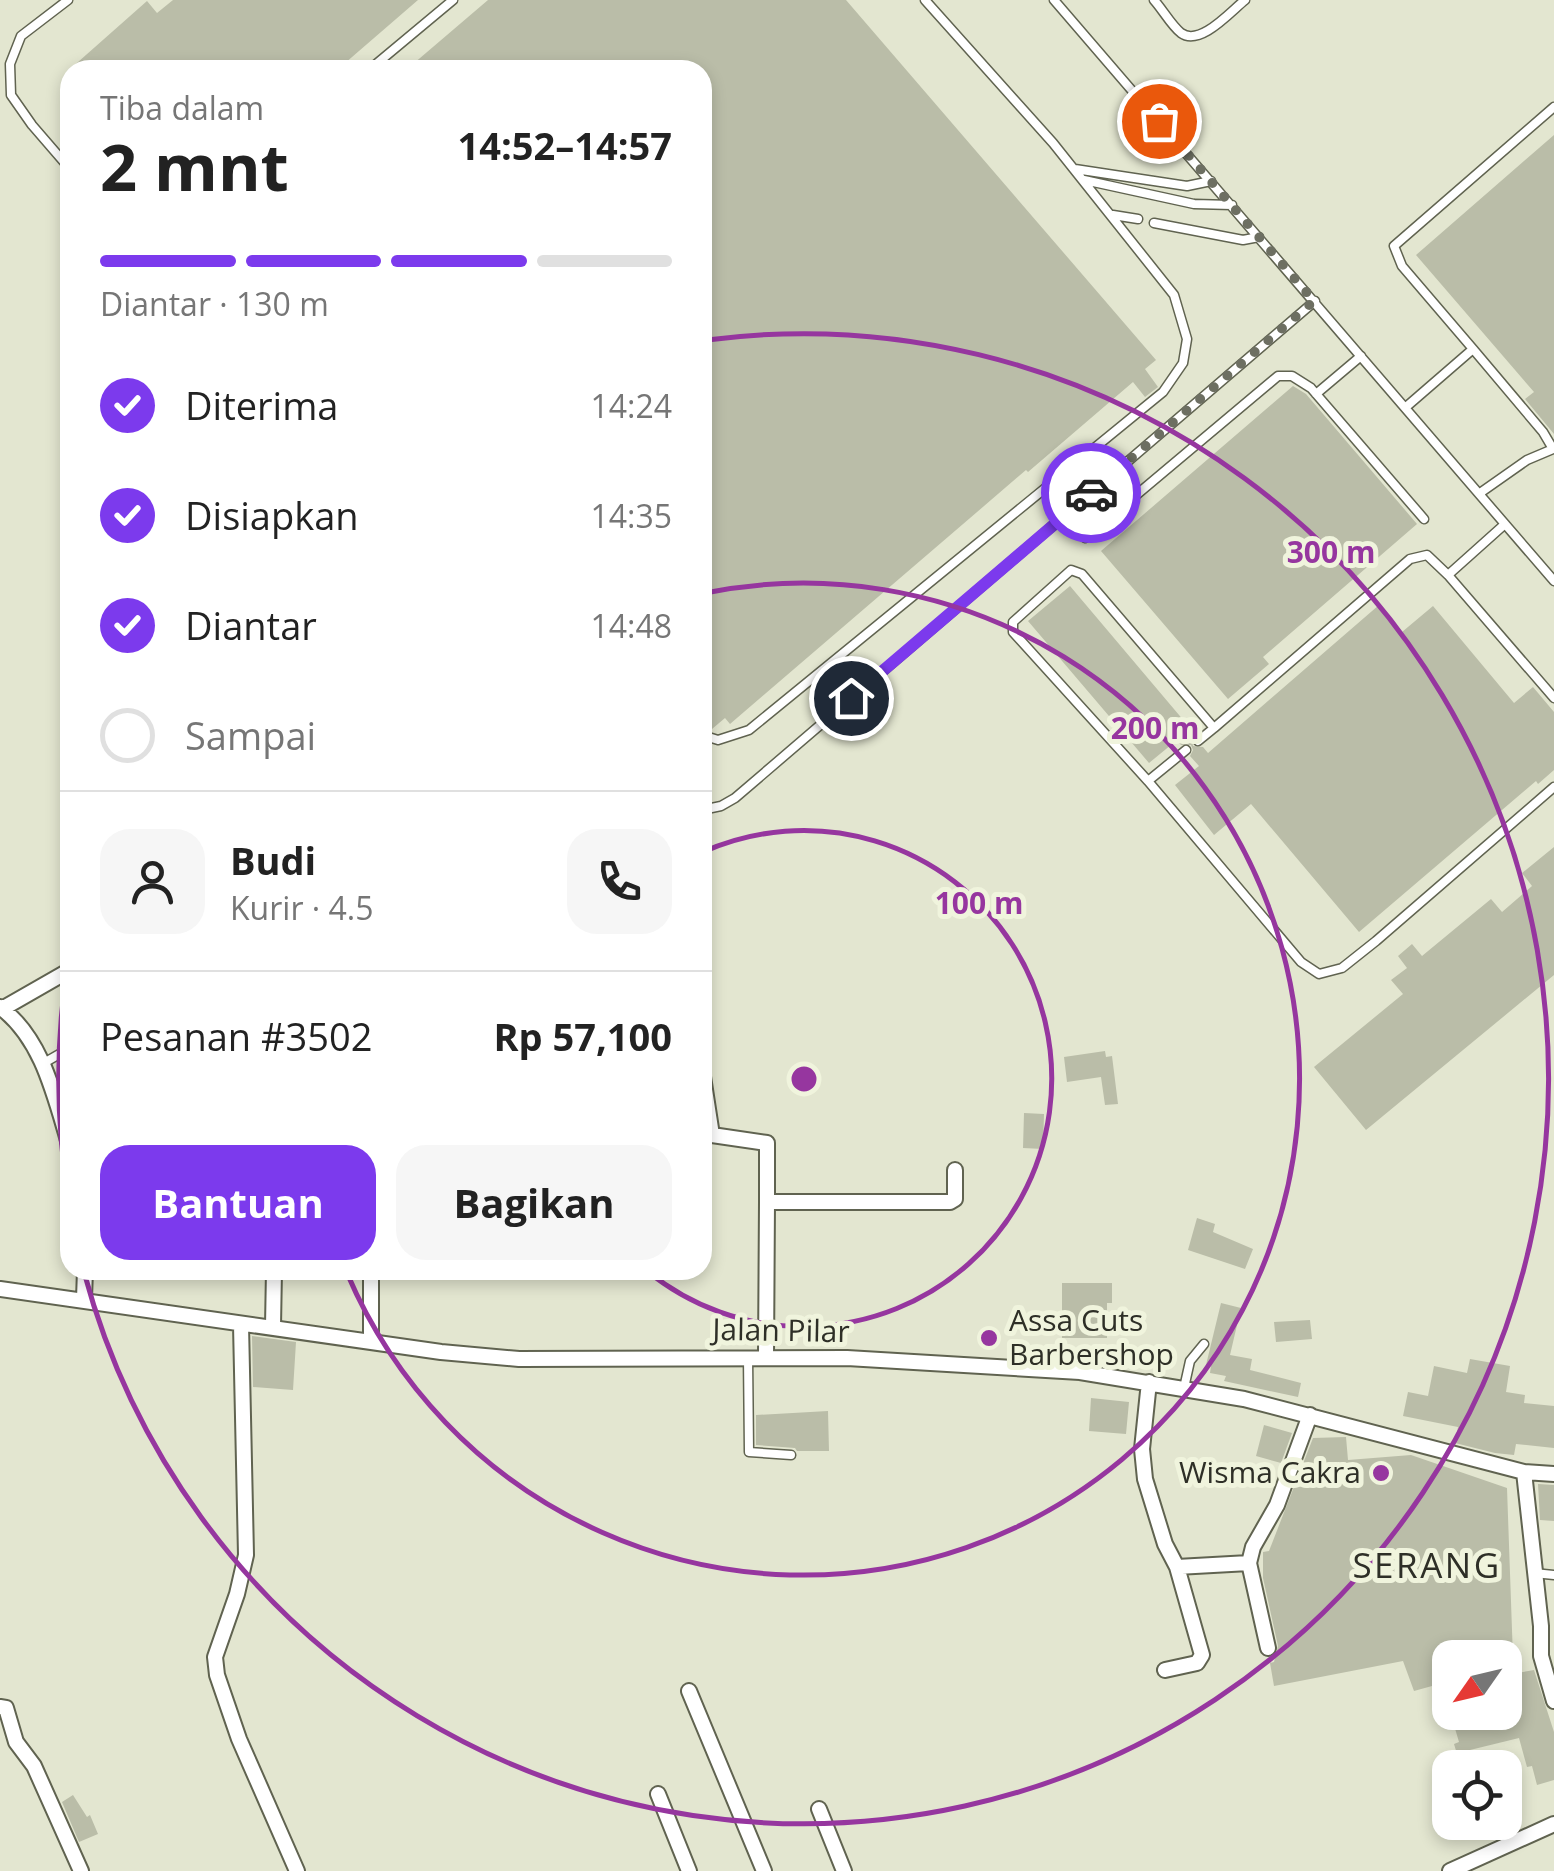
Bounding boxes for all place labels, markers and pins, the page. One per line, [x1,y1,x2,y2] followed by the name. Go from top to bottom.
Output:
[1117,79,1202,164] pin
[809,656,894,741] pin
[786,1061,822,1097] centre of rings
[1009,1299,1174,1374] place label: Assa Cuts Barbershop
[978,1327,1000,1349] marker: Assa Cuts Barbershop
[1179,1451,1361,1492] place label: Wisma Cakra
[1370,1462,1392,1484] marker: Wisma Cakra

